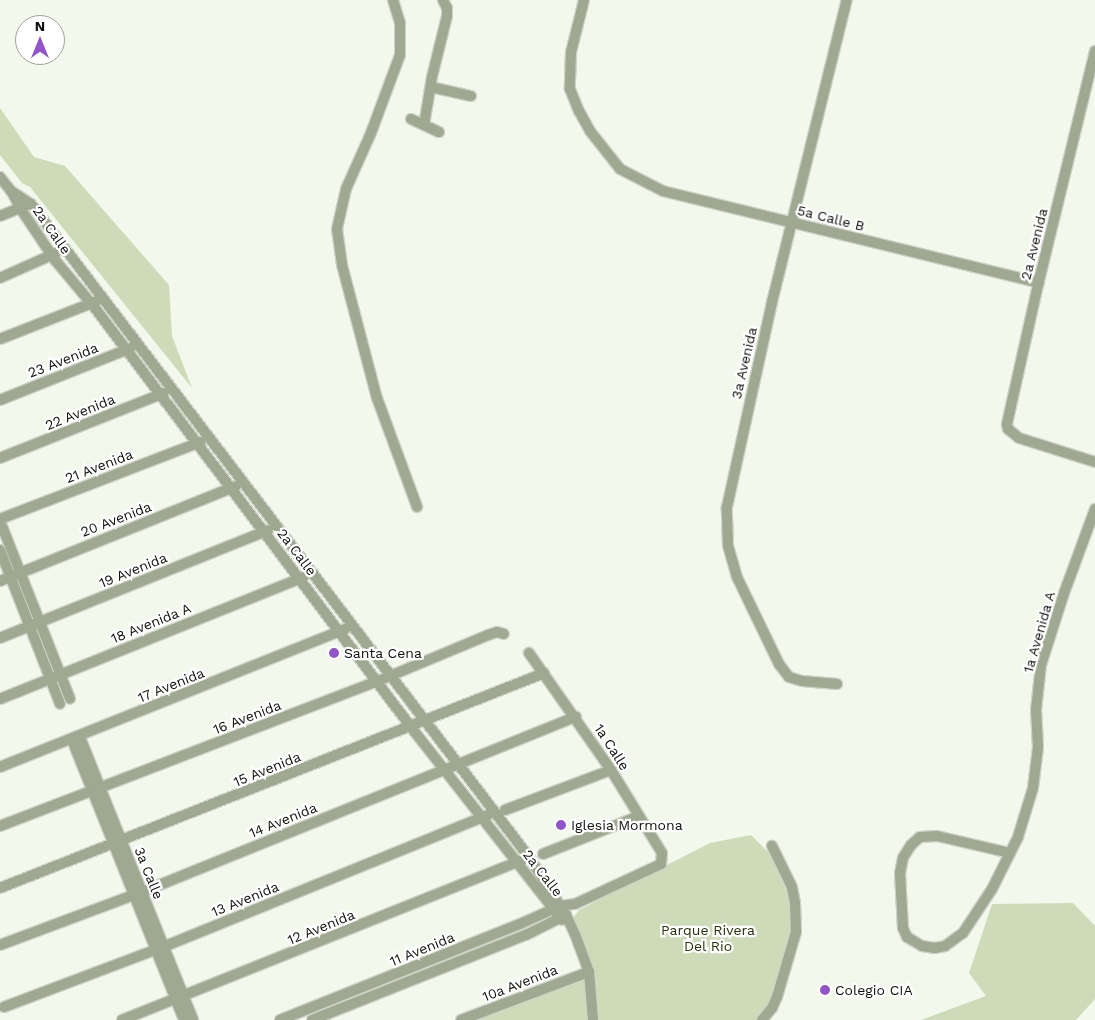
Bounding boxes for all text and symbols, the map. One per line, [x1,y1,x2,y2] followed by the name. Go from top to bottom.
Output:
[15,15,65,65] north arrow
[35,18,45,34] text: N
[796,202,866,234] street label: 5a Calle B
[29,203,75,257] street label: 2a Calle
[1017,206,1051,282] street label: 2a Avenida
[727,325,761,401] street label: 3a Avenida
[25,339,101,381] street label: 23 Avenida
[42,390,118,434] street label: 22 Avenida
[63,445,135,487] street label: 21 Avenida
[78,498,154,540] street label: 20 Avenida
[274,525,320,579] street label: 2a Calle
[96,549,170,591] street label: 19 Avenida
[1019,589,1059,675] street label: 1a Avenida A
[108,599,194,647] street label: 18 Avenida A
[344,645,422,661] place label: Santa Cena
[328,647,340,659] marker: Santa Cena
[135,664,207,706] street label: 17 Avenida
[210,696,284,738] street label: 16 Avenida
[591,720,633,774] street label: 1a Calle
[231,748,303,790] street label: 15 Avenida
[246,799,320,841] street label: 14 Avenida
[571,817,683,833] place label: Iglesia Mormona
[555,819,567,831] marker: Iglesia Mormona
[131,844,167,902] street label: 3a Calle
[519,846,567,900] street label: 2a Calle
[209,878,281,920] street label: 13 Avenida
[285,906,357,948] street label: 12 Avenida
[661,922,755,954] park label: Parque Rivera Del Rio
[387,928,457,970] street label: 11 Avenida
[480,961,560,1005] street label: 10a Avenida
[835,982,913,998] place label: Colegio CIA
[819,984,831,996] marker: Colegio CIA

